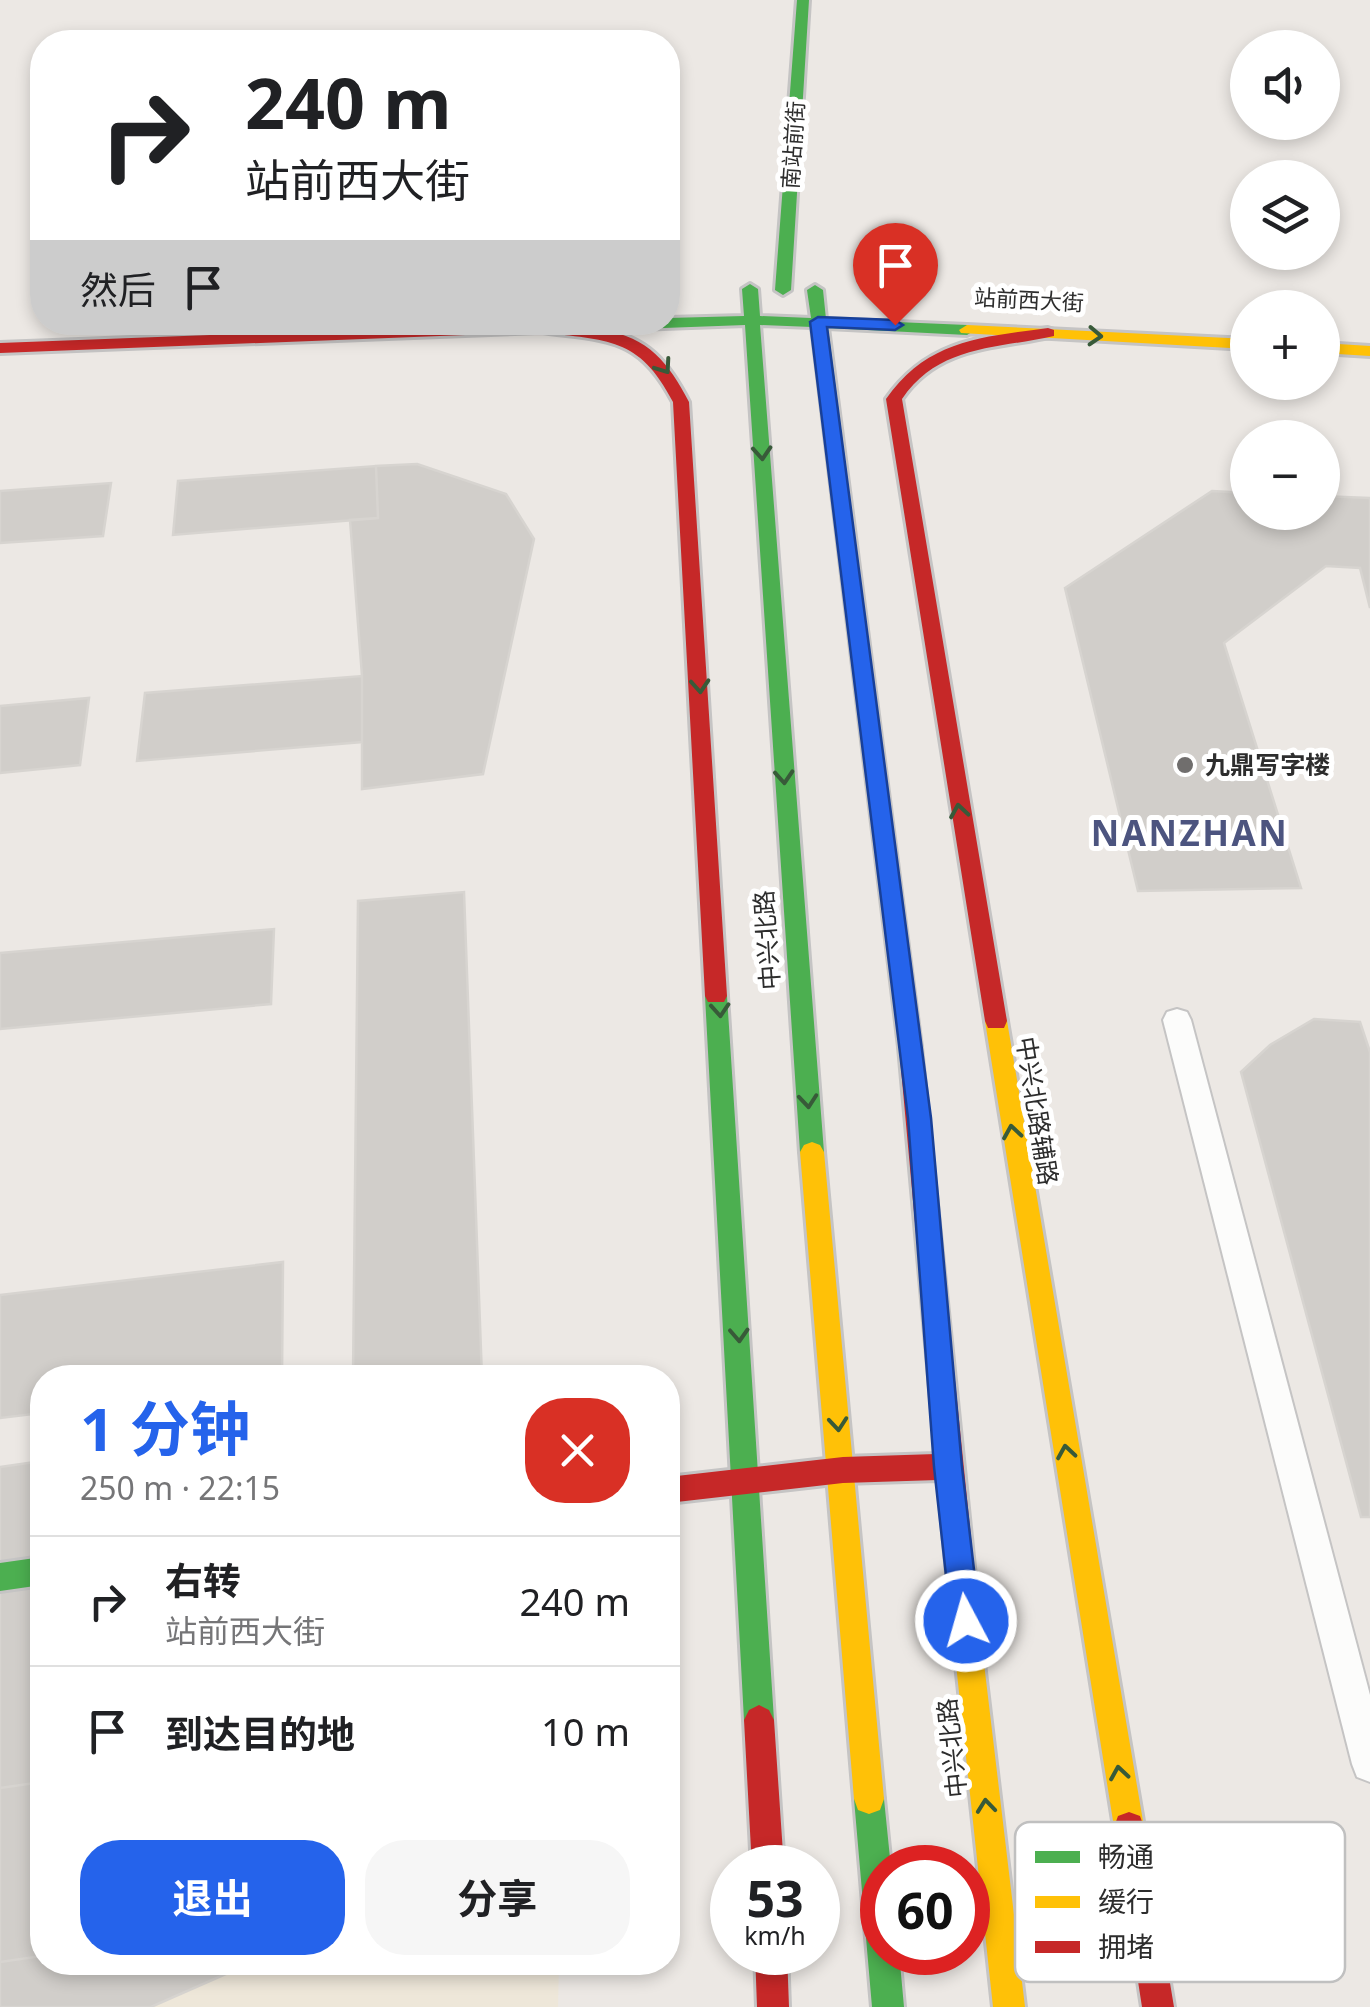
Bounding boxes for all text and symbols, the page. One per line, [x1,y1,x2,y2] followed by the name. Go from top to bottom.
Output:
[1230,30,1340,530] map controls
[1230,30,1340,140] button: sound
[245,54,452,150] text: 240 m
[80,70,210,200] icon: right
[774,100,810,190] street label: 南站前街
[245,149,470,210] text: 站前西大街
[1230,160,1340,270] button: layers
[853,223,938,326] pin
[868,238,923,293] icon: arrive
[176,260,231,315] icon: arrive
[80,263,156,315] text: 然后
[973,281,1085,317] street label: 站前西大街
[1230,290,1340,400] button: +
[1087,325,1103,346] one-way arrow
[652,356,670,374] one-way arrow
[1230,420,1340,530] button: −
[751,445,772,461] one-way arrow
[688,679,710,695] one-way arrow
[1205,747,1330,781] place label: 九鼎写字楼
[1174,754,1196,776] marker: 九鼎写字楼
[773,769,794,785] one-way arrow
[949,803,970,819] one-way arrow
[1091,809,1289,856] district label: NANZHAN
[746,889,786,991] street label: 中兴北路
[709,1003,730,1019] one-way arrow
[1009,1034,1067,1188] street label: 中兴北路辅路
[797,1093,818,1109] one-way arrow
[1003,1123,1024,1140] one-way arrow
[728,1327,749,1343] one-way arrow
[80,1387,250,1469] text: 1 分钟
[525,1398,630,1503] button: close
[827,1417,849,1433] one-way arrow
[1056,1444,1077,1460] one-way arrow
[80,1466,280,1509] text: 250 m · 22:15
[165,1554,241,1606] text: 右转
[914,1569,1018,1673] position arrow
[80,1574,135,1629] icon: right
[519,1575,630,1627] text: 240 m
[165,1609,325,1652] text: 站前西大街
[929,1697,973,1800] street label: 中兴北路
[80,1704,135,1759] icon: arrive
[541,1705,630,1757] text: 10 m
[165,1707,355,1759] text: 到达目的地
[1109,1764,1130,1781] one-way arrow
[976,1797,997,1813] one-way arrow
[1015,1822,1345,1982] legend
[1098,1837,1154,1875] text: 畅通
[80,1840,345,1955] button: 退出
[365,1840,630,1955] button: 分享
[860,1845,990,1975] speed limit sign: 60
[746,1864,804,1932] text: 53
[1098,1882,1154,1920] text: 缓行
[744,1918,806,1952] text: km/h
[1098,1927,1154,1965] text: 拥堵

